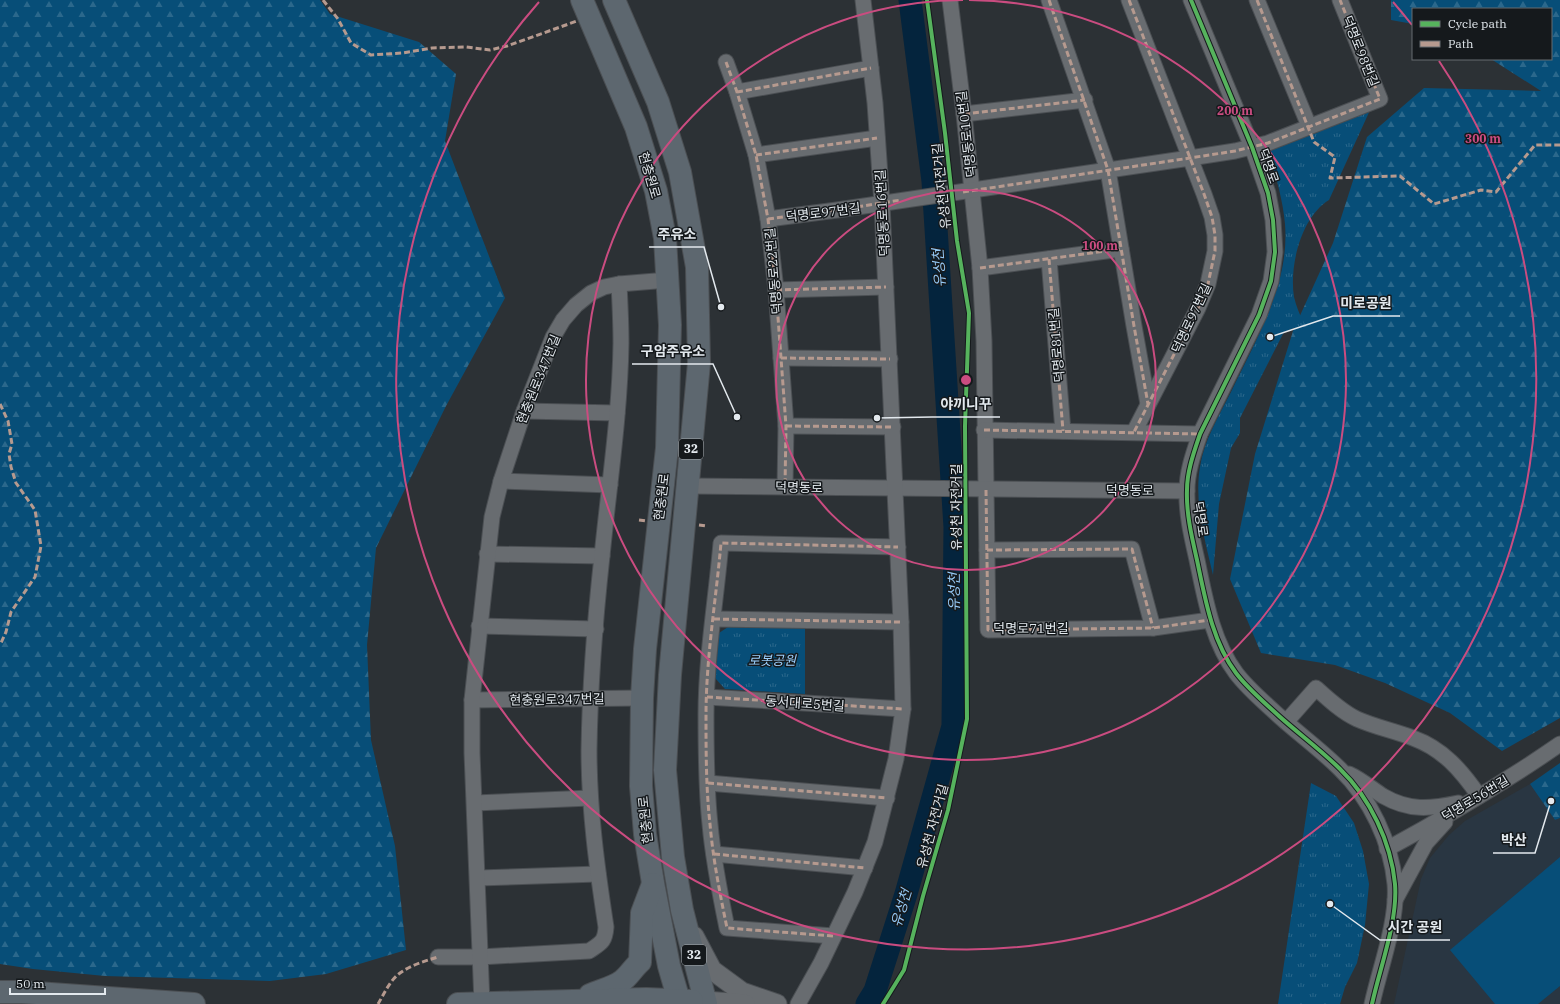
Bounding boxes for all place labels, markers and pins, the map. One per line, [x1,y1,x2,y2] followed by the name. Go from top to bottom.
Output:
[649,221,704,247] callout: 주유소
[1333,290,1400,316] callout: 미로공원
[632,338,713,364] callout: 구암주유소
[959,373,973,387] centre of rings
[932,391,1000,417] callout: 야끼니꾸
[1493,827,1535,853] callout: 박산
[1380,914,1450,940] callout: 시간 공원

